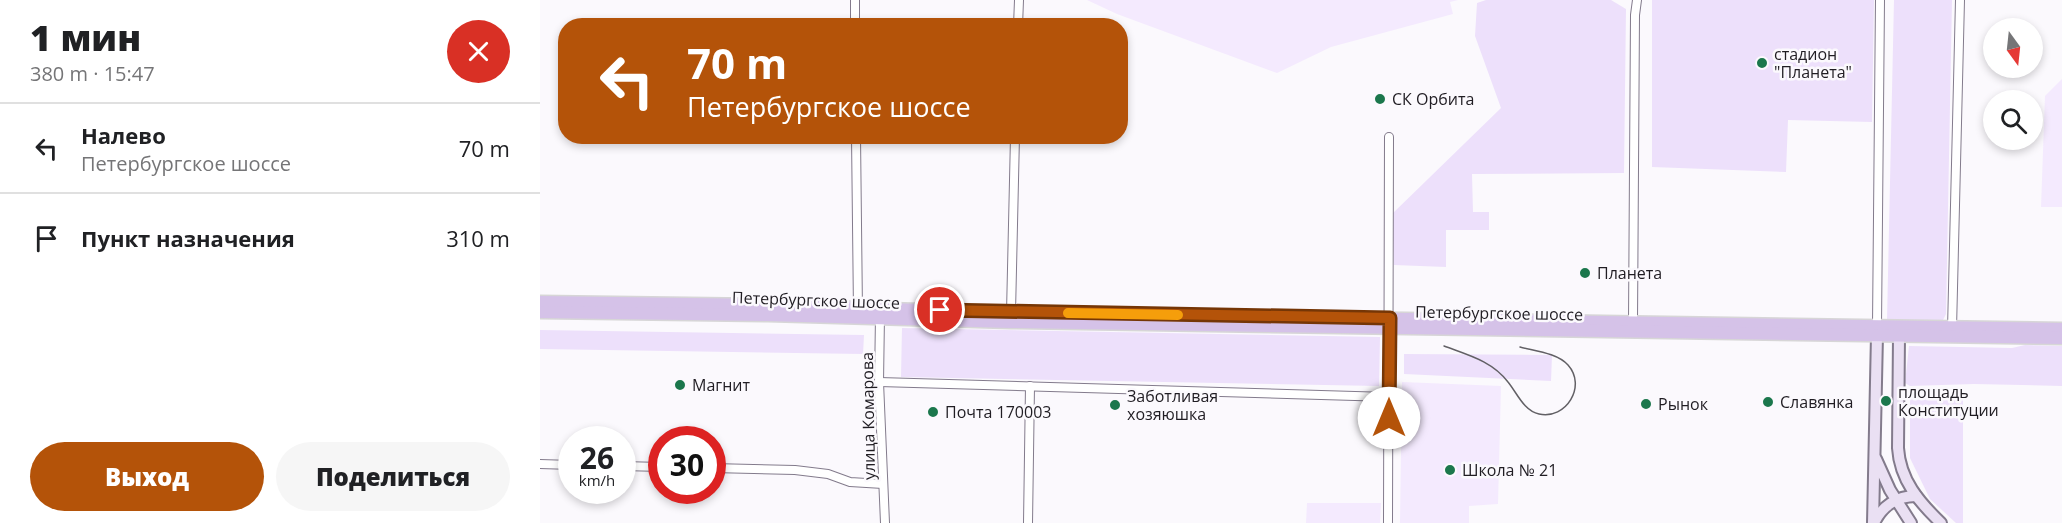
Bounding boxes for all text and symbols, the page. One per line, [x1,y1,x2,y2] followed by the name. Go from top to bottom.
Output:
[30,13,141,62] text: 1 мин
[1983,18,2043,78] north arrow
[1983,18,2043,150] map controls
[447,20,510,83] button: close
[687,34,787,91] text: 70 m
[588,42,666,120] icon: left
[1774,43,1852,83] place label: стадион "Планета"
[1755,56,1769,70] marker: стадион "Планета"
[30,60,155,87] text: 380 m · 15:47
[687,88,971,125] text: Петербургское шоссе
[1392,88,1474,110] place label: СК Орбита
[1983,90,2043,150] button: search
[1373,92,1387,106] marker: СК Орбита
[81,120,166,150] text: Налево
[30,132,63,165] icon: left
[459,133,510,163] text: 70 m
[81,150,291,177] text: Петербургское шоссе
[30,222,63,255] icon: arrive
[81,223,295,253] text: Пункт назначения
[446,223,510,253] text: 310 m
[1597,262,1662,284] place label: Планета
[1578,266,1592,280] marker: Планета
[914,284,965,335] pin
[732,286,900,314] street label: Петербургское шоссе
[923,293,956,326] icon: arrive
[1415,301,1583,325] street label: Петербургское шоссе
[856,352,880,480] street label: улица Комарова
[692,374,750,396] place label: Магнит
[673,378,687,392] marker: Магнит
[1898,381,1999,421] place label: площадь Конституции
[1127,385,1218,425] place label: Заботливая хозяюшка
[1357,386,1421,450] position arrow
[1780,391,1853,413] place label: Славянка
[1658,393,1709,415] place label: Рынок
[1879,394,1893,408] marker: площадь Конституции
[1761,395,1775,409] marker: Славянка
[1639,397,1653,411] marker: Рынок
[1108,398,1122,412] marker: Заботливая хозяюшка
[945,401,1051,423] place label: Почта 170003
[926,405,940,419] marker: Почта 170003
[648,426,726,504] speed limit sign: 30
[580,437,614,478] text: 26
[30,442,264,511] button: Выход
[276,442,510,511] button: Поделиться
[1462,459,1557,481] place label: Школа № 21
[1443,463,1457,477] marker: Школа № 21
[579,470,615,490] text: km/h

